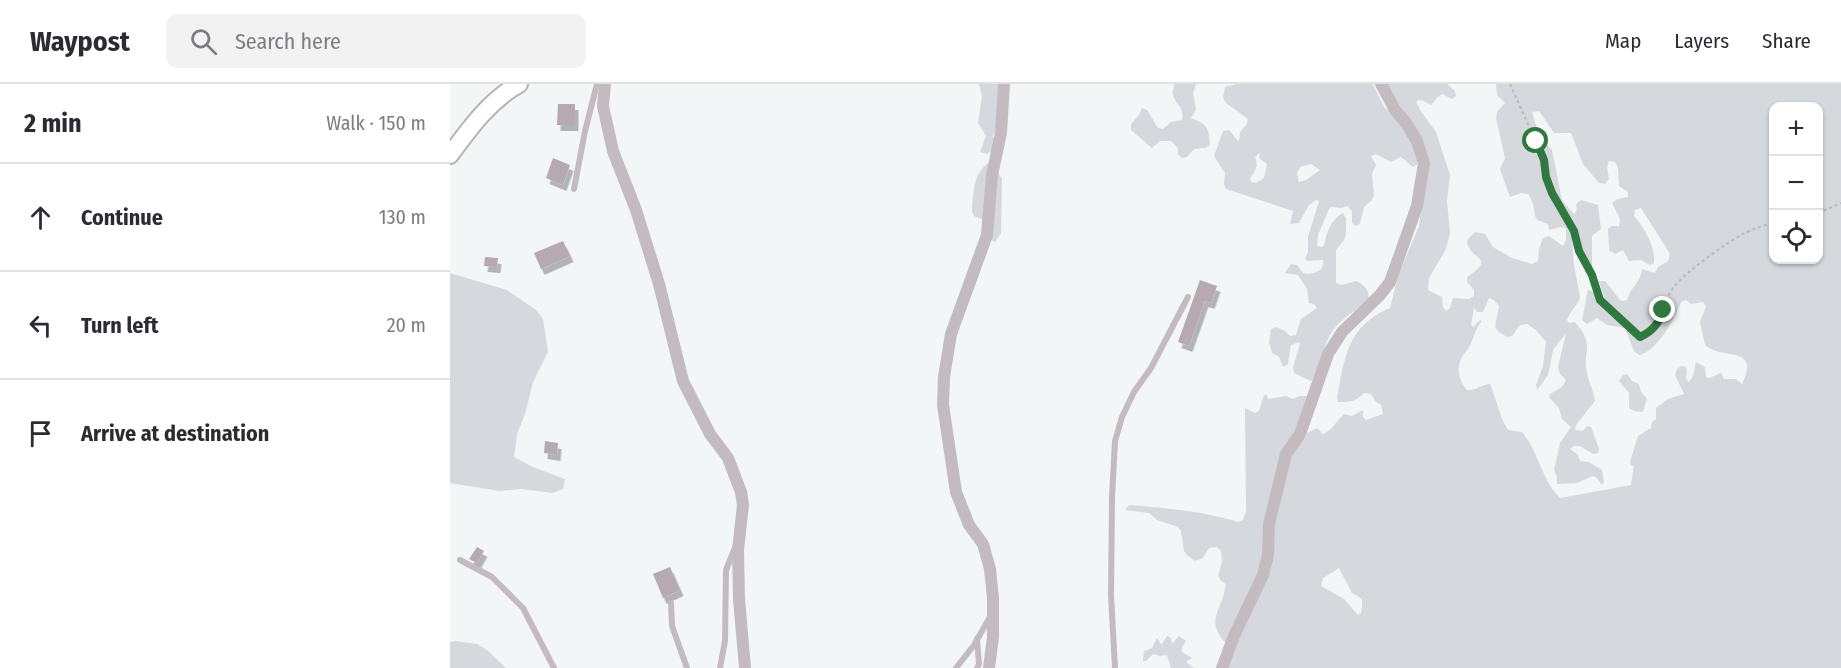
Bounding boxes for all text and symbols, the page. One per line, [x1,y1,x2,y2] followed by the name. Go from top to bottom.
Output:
[166,14,586,68] search box
[30,25,130,58] text: Waypost
[187,25,220,58] icon: search
[235,28,341,55] text: Search here
[1605,28,1641,54] text: Map
[1674,28,1729,54] text: Layers
[1762,28,1811,54] text: Share
[1769,102,1823,264] map controls
[1769,102,1823,156] button: +
[24,108,82,139] text: 2 min
[326,111,426,135] text: Walk · 150 m
[1522,127,1548,153] route start
[1769,156,1823,210] button: −
[24,201,57,234] icon: ahead
[81,204,163,231] text: Continue
[379,205,426,229] text: 130 m
[1769,210,1823,264] button: locate
[1649,296,1675,322] route end
[24,309,57,342] icon: left
[81,312,159,339] text: Turn left
[387,313,426,337] text: 20 m
[24,417,57,450] icon: arrive
[81,420,269,447] text: Arrive at destination

